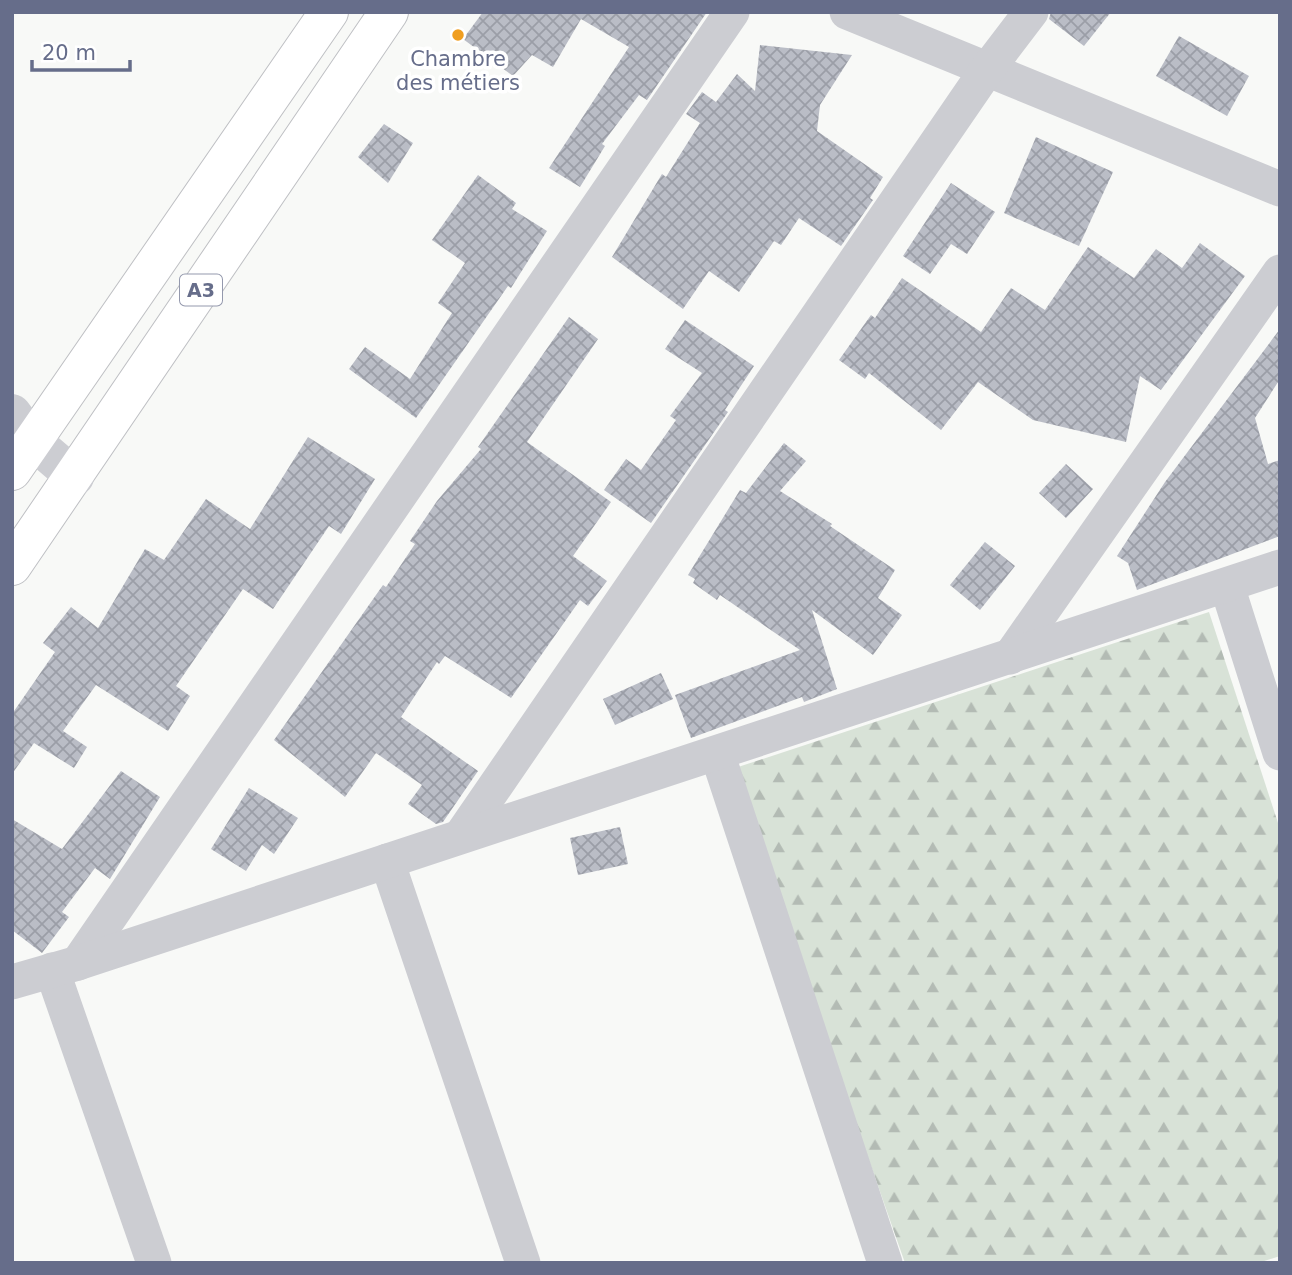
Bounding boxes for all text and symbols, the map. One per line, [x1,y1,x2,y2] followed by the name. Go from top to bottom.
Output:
[450,27,466,43] marker: Chambre des métiers
[32,28,130,72] scale bar
[42,41,96,65] text: 20 m
[396,47,520,95] place label: Chambre des métiers
[180,274,222,306] road number: A3

